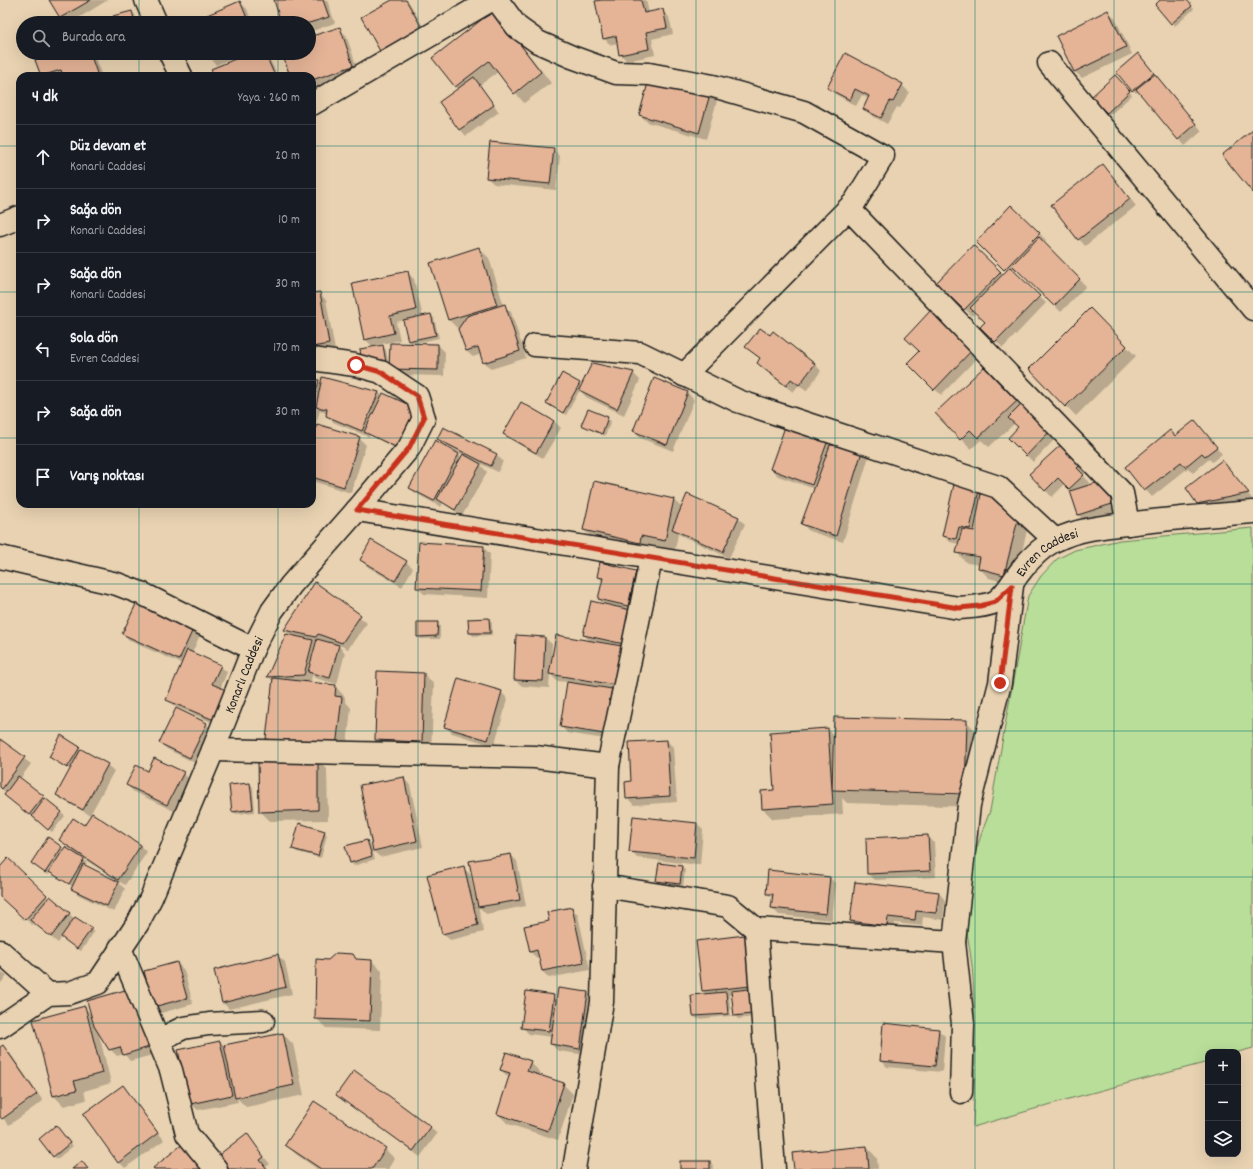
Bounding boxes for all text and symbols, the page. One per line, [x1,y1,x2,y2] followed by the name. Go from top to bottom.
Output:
[16,16,316,60] search box
[30,27,52,49] icon: search
[62,27,125,49] text: Burada ara
[32,86,58,110] text: 4 dk
[238,89,300,108] text: Yaya · 260 m
[70,136,146,158] text: Düz devam et
[32,146,54,168] icon: ahead
[275,147,300,166] text: 20 m
[70,158,145,177] text: Konarlı Caddesi
[70,200,121,222] text: Sağa dön
[32,210,54,232] icon: right
[278,211,300,230] text: 10 m
[70,222,145,241] text: Konarlı Caddesi
[70,264,121,286] text: Sağa dön
[32,274,54,296] icon: right
[275,275,300,294] text: 30 m
[70,286,145,305] text: Konarlı Caddesi
[70,328,118,350] text: Sola dön
[32,338,54,360] icon: left
[273,339,300,358] text: 170 m
[70,350,139,369] text: Evren Caddesi
[347,356,365,374] route start
[32,402,54,424] icon: right
[70,402,121,424] text: Sağa dön
[275,403,300,422] text: 30 m
[32,466,54,488] icon: arrive
[70,466,144,488] text: Varış noktası
[1012,524,1081,581] street label: Evren Caddesi
[221,633,270,717] street label: Konarlı Caddesi
[991,674,1009,692] route end
[1205,1049,1241,1157] map controls
[1205,1049,1241,1085] button: +
[1205,1085,1241,1121] button: −
[1205,1121,1241,1157] button: layers

